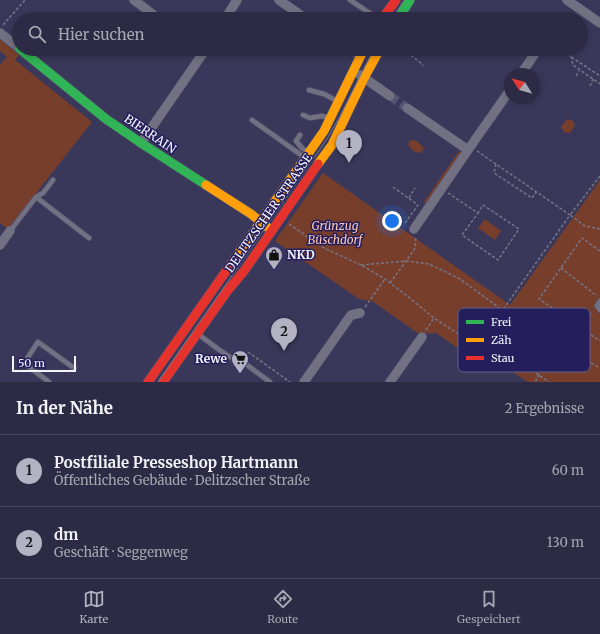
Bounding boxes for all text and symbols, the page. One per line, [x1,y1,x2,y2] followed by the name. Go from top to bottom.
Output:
[12,12,588,56] search box
[26,23,48,45] icon: search
[58,25,145,44] text: Hier suchen
[504,68,540,104] north arrow
[121,111,180,157] street label: BIERRAIN
[336,130,362,163] pin: 1
[222,150,316,275] street label: DELITZSCHER STRASSE
[382,211,402,231] your location
[308,218,364,247] park label: Grünzug Büschdorf
[264,245,284,270] shop icon: NKD
[287,247,315,262] place label: NKD
[458,308,590,372] legend
[491,315,512,329] text: Frei
[271,318,297,351] pin: 2
[491,333,512,347] text: Zäh
[230,349,250,374] supermarket icon: Rewe
[195,351,228,366] place label: Rewe
[491,351,515,365] text: Stau
[12,354,76,373] scale bar
[18,356,45,370] text: 50 m
[16,397,113,419] text: In der Nähe
[505,400,584,417] text: 2 Ergebnisse
[54,453,298,472] text: Postfiliale Presseshop Hartmann
[26,462,32,479] text: 1
[552,462,584,479] text: 60 m
[54,472,310,489] text: Öffentliches Gebäude · Delitzscher Straße
[54,525,78,544] text: dm
[25,534,33,551] text: 2
[547,534,584,551] text: 130 m
[54,544,188,561] text: Geschäft · Seggenweg
[80,588,108,626] tab: Karte
[267,588,298,626] tab: Route
[457,588,520,626] tab: Gespeichert

